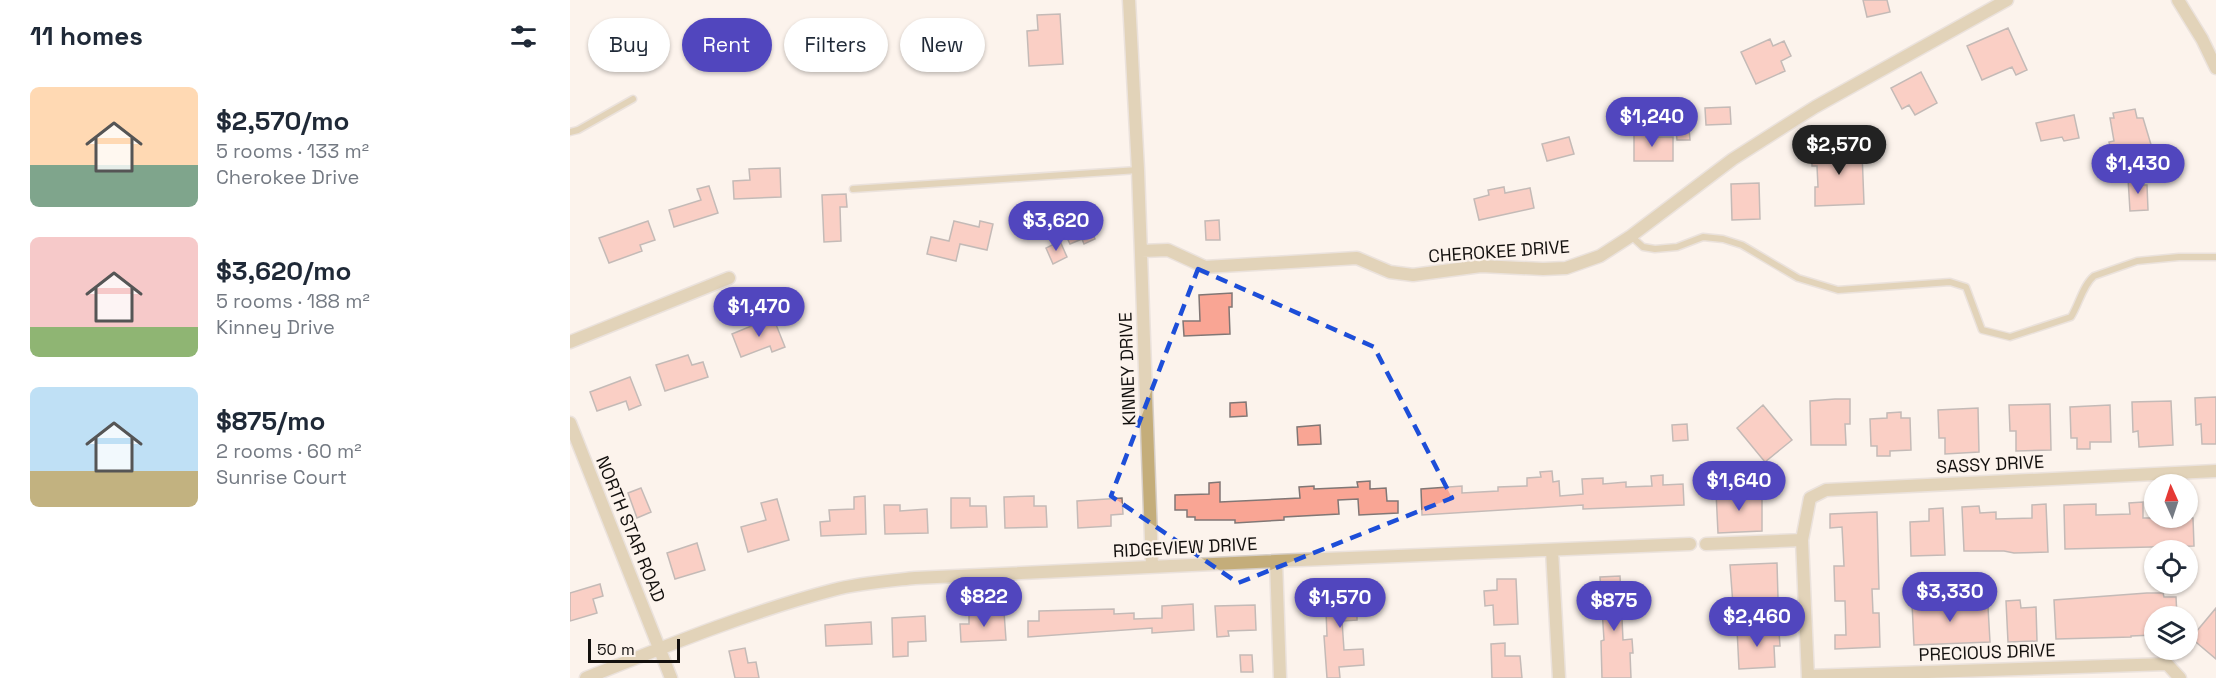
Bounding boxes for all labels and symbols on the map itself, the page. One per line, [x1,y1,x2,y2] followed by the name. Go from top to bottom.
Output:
[1603,97,1701,148] pin: $1,240
[1790,125,1888,176] pin: $2,570
[2089,144,2187,195] pin: $1,430
[1007,201,1105,252] pin: $3,620
[1428,235,1570,267] street label: CHEROKEE DRIVE
[710,287,808,338] pin: $1,470
[1114,312,1140,426] street label: KINNEY DRIVE
[1935,450,2045,478] street label: SASSY DRIVE
[591,453,671,605] street label: NORTH STAR ROAD
[1690,461,1788,512] pin: $1,640
[2144,474,2198,528] north arrow
[1112,532,1258,562] street label: RIDGEVIEW DRIVE
[1901,572,1999,623] pin: $3,330
[948,577,1020,628] pin: $822
[1291,578,1389,629] pin: $1,570
[1578,581,1650,632] pin: $875
[1708,597,1806,648] pin: $2,460
[588,636,680,664] scale bar
[1918,638,2056,666] street label: PRECIOUS DRIVE

